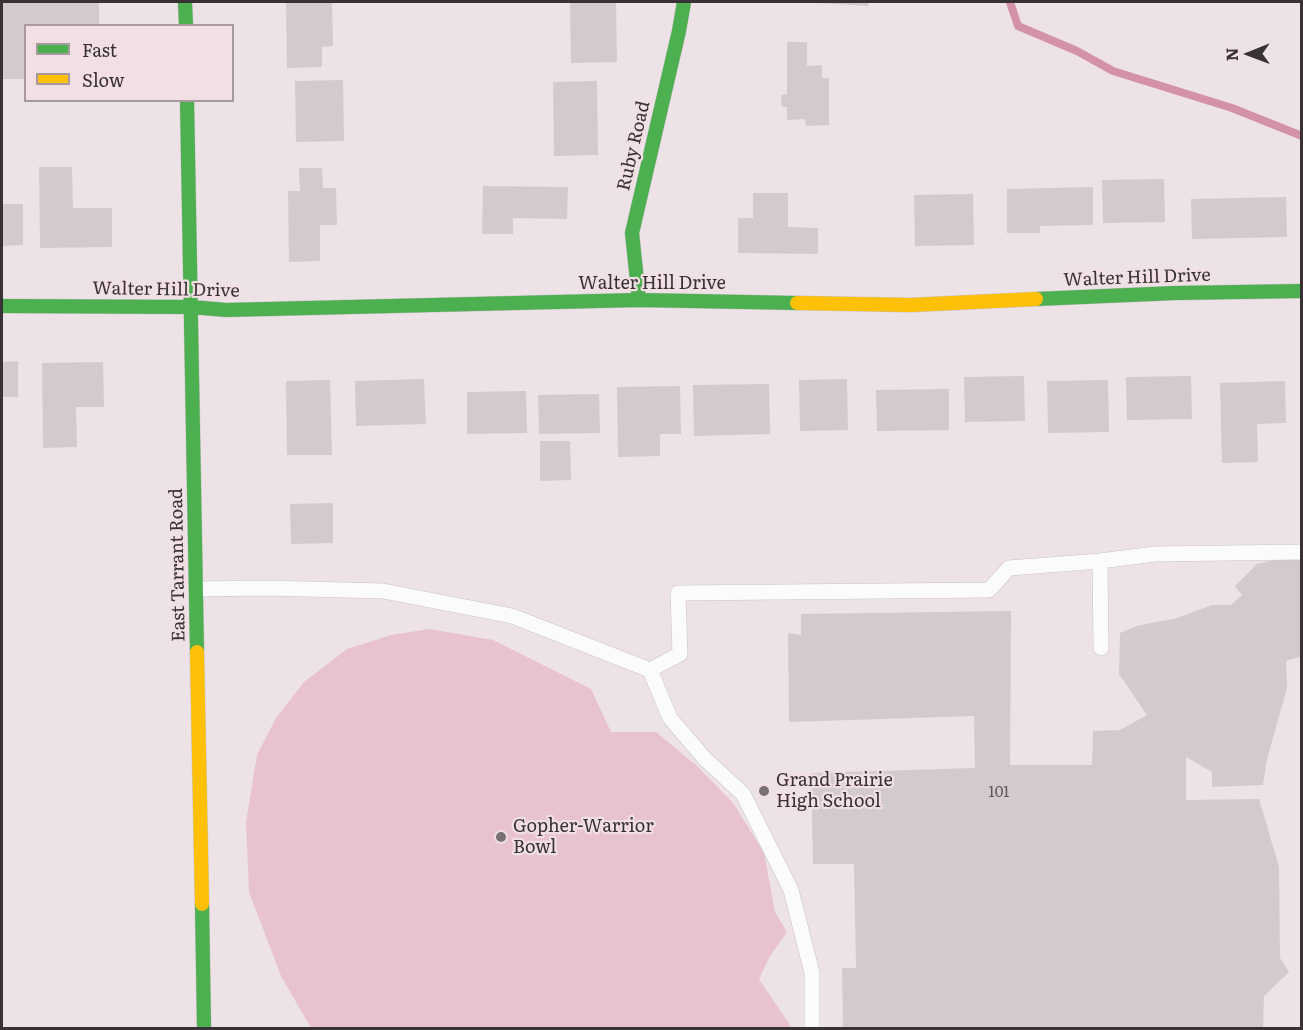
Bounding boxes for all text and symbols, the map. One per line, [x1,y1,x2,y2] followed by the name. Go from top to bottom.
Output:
[24,24,234,102] legend
[1219,24,1279,84] north arrow
[82,36,117,63] text: Fast
[1219,47,1243,61] text: N
[82,66,124,93] text: Slow
[613,99,655,193] street label: Ruby Road
[1063,265,1211,291] street label: Walter Hill Drive
[578,273,726,295] street label: Walter Hill Drive
[92,278,240,302] street label: Walter Hill Drive
[166,488,190,642] street label: East Tarrant Road
[776,770,893,812] place label: Grand Prairie High School
[757,784,771,798] marker: Grand Prairie High School
[989,784,1009,802] house number: 101
[513,816,654,858] place label: Gopher-Warrior Bowl
[494,830,508,844] marker: Gopher-Warrior Bowl

